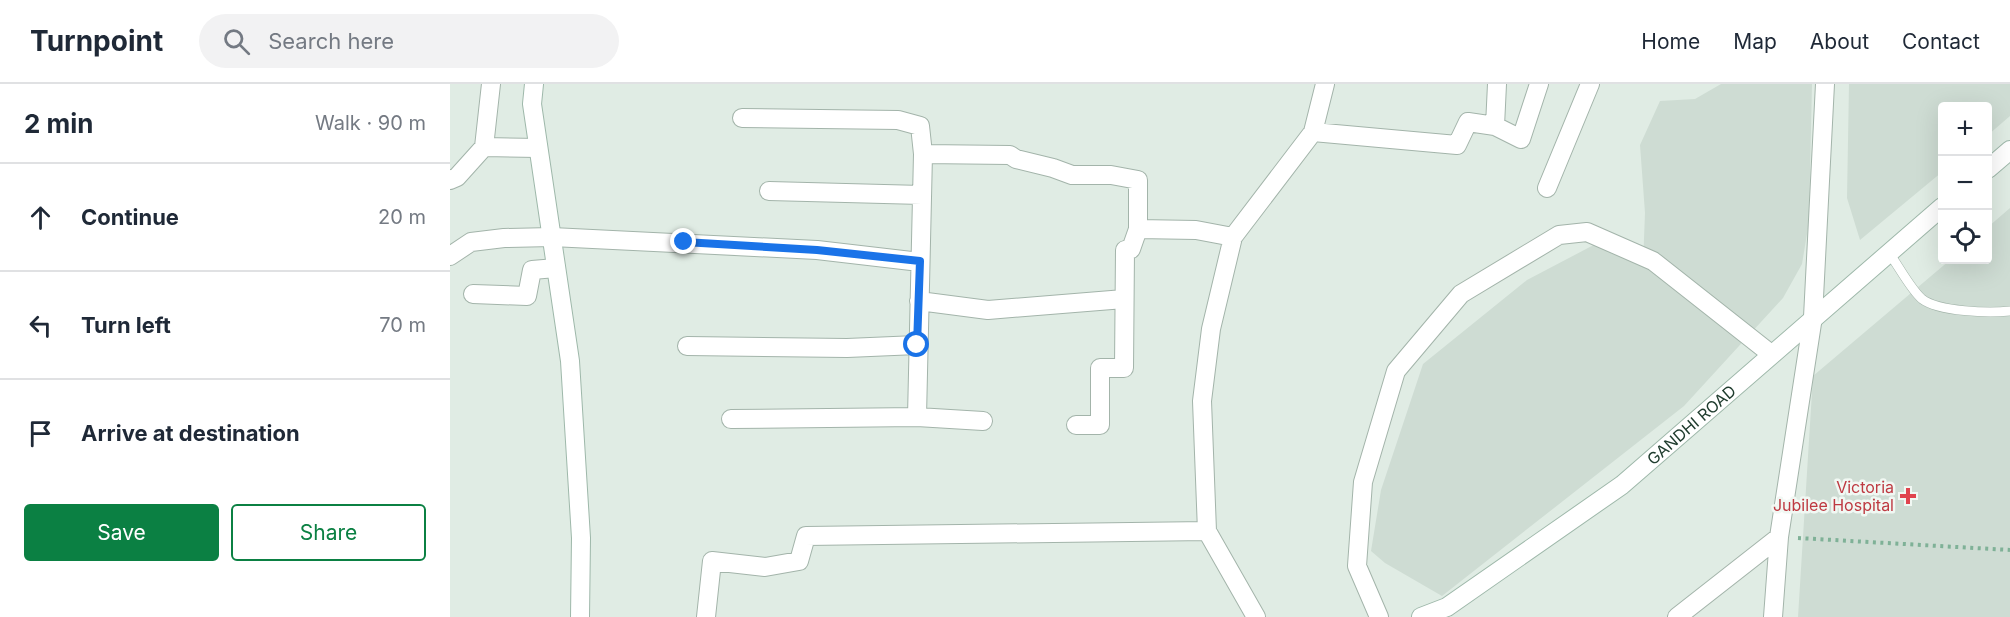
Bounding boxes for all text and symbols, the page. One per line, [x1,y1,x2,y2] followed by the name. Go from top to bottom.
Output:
[199,14,619,68] search box
[30,24,163,58] text: Turnpoint
[220,25,253,58] icon: search
[268,28,394,54] text: Search here
[1641,29,1700,54] text: Home
[1733,29,1777,54] text: Map
[1810,29,1869,54] text: About
[1902,29,1980,54] text: Contact
[1938,102,1992,264] map controls
[1938,102,1992,156] button: +
[24,108,94,139] text: 2 min
[315,111,426,135] text: Walk · 90 m
[1938,156,1992,210] button: −
[24,201,57,234] icon: ahead
[81,204,179,230] text: Continue
[378,205,426,229] text: 20 m
[1938,210,1992,264] button: locate
[670,228,696,254] route end
[24,309,57,342] icon: left
[81,312,171,338] text: Turn left
[379,313,426,337] text: 70 m
[903,331,929,357] route start
[1643,381,1740,469] street label: GANDHI ROAD
[24,417,57,450] icon: arrive
[81,420,300,446] text: Arrive at destination
[1773,477,1894,515] place label: Victoria Jubilee Hospital
[1899,487,1917,505] marker: Victoria Jubilee Hospital
[24,504,219,561] button: Save
[231,504,426,561] button: Share

